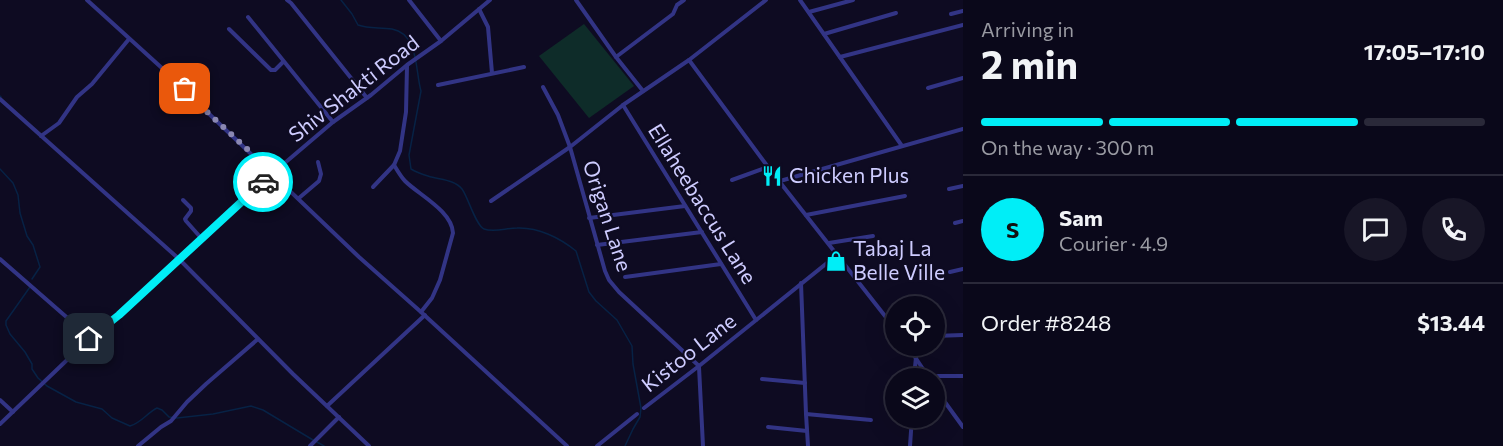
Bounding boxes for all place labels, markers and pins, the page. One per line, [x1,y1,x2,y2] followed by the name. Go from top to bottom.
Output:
[159,63,210,114] pin
[789,162,909,187] place label: Chicken Plus
[760,164,784,188] restaurant icon: Chicken Plus
[853,235,945,284] place label: Tabaj La Belle Ville
[824,249,848,273] shop icon: Tabaj La Belle Ville
[63,313,114,364] pin

